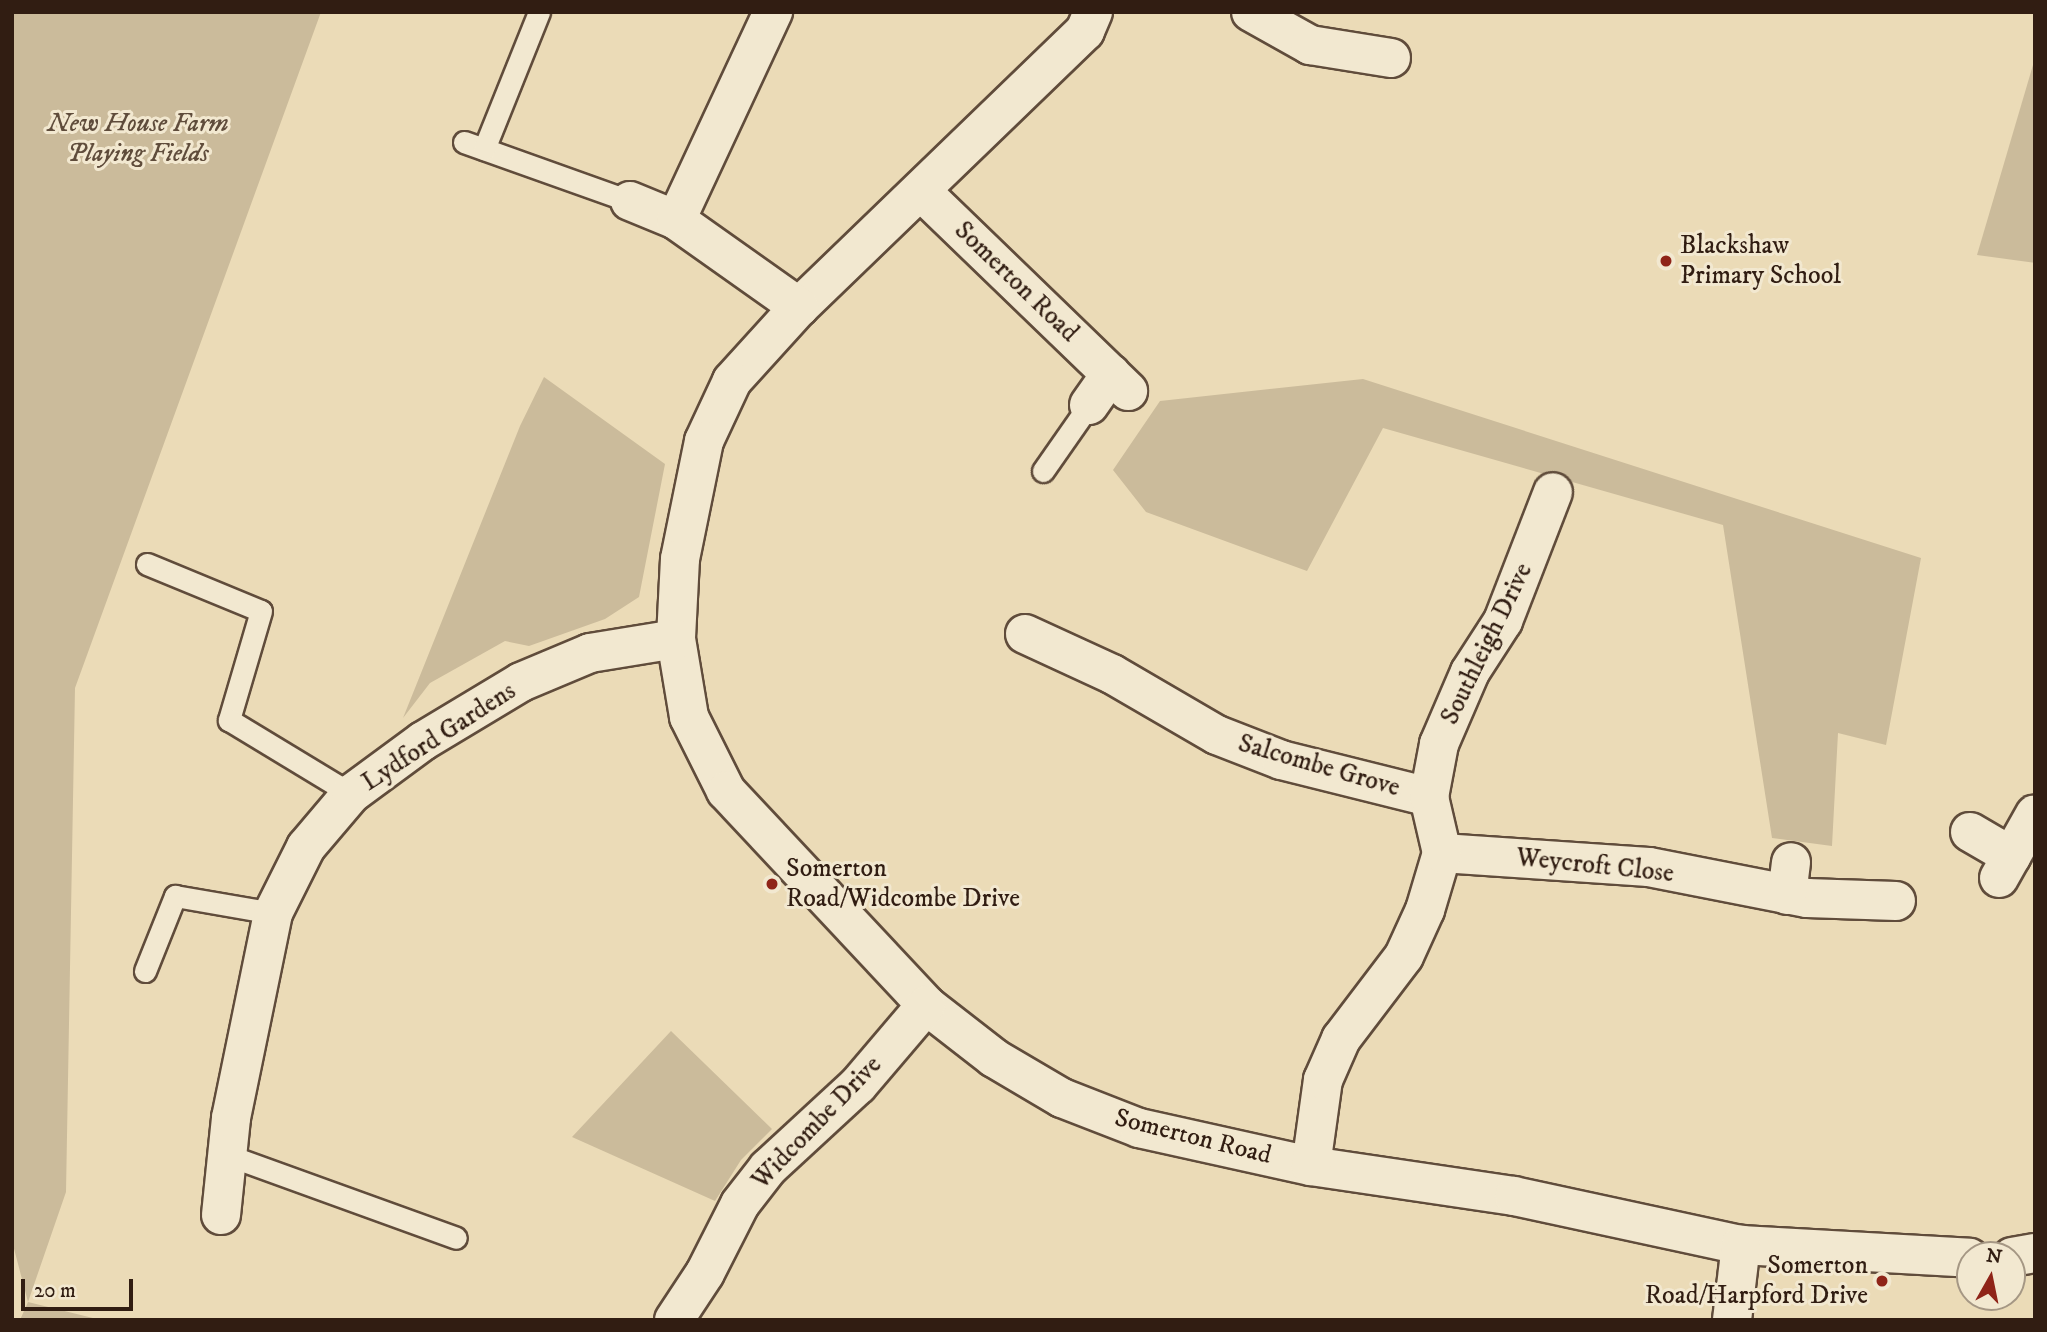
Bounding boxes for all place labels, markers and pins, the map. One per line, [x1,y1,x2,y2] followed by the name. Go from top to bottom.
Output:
[1680,230,1841,292] place label: Blackshaw Primary School
[1658,253,1674,269] marker: Blackshaw Primary School
[786,853,1020,914] place label: Somerton Road/Widcombe Drive
[764,876,780,892] marker: Somerton Road/Widcombe Drive
[1645,1250,1868,1312] place label: Somerton Road/Harpford Drive
[1874,1273,1890,1289] marker: Somerton Road/Harpford Drive

